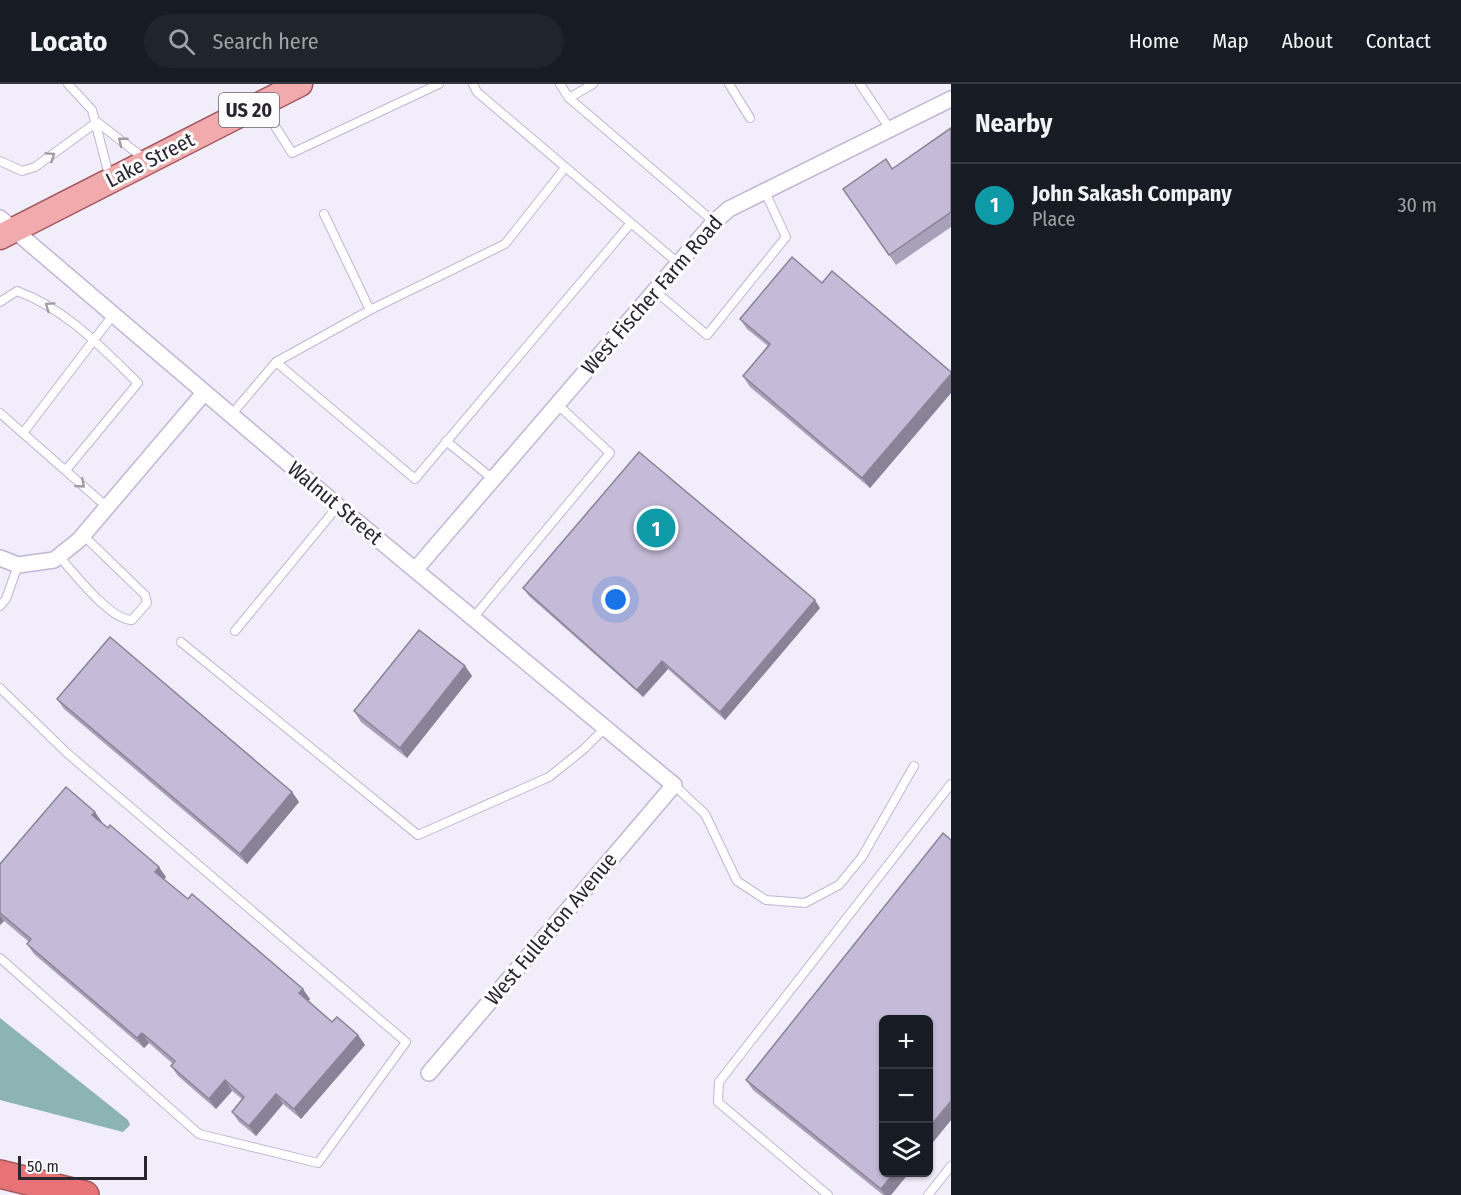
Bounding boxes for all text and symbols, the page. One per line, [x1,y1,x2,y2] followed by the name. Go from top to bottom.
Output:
[144,14,564,68] search box
[30,25,108,58] text: Locato
[165,25,198,58] icon: search
[213,28,319,55] text: Search here
[1129,28,1179,54] text: Home
[1212,28,1249,54] text: Map
[1282,28,1333,54] text: About
[1366,28,1431,54] text: Contact
[219,93,279,127] road number: US 20
[975,108,1052,139] text: Nearby
[101,127,199,193] street label: Lake Street
[118,138,129,149] one-way arrow
[44,152,55,163] one-way arrow
[1032,180,1232,207] text: John Sakash Company
[990,193,999,217] text: 1
[1397,193,1437,217] text: 30 m
[1032,207,1075,231] text: Place
[576,210,728,380] street label: West Fischer Farm Road
[45,302,56,313] one-way arrow
[282,456,388,550] street label: Walnut Street
[74,477,85,488] one-way arrow
[636,506,676,550] pin: 1
[601,585,630,614] your location
[480,847,622,1011] street label: West Fullerton Avenue
[879,1015,933,1177] map controls
[879,1015,933,1069] button: +
[879,1069,933,1123] button: −
[879,1123,933,1177] button: layers
[18,1153,147,1180] scale bar
[27,1157,59,1176] text: 50 m

